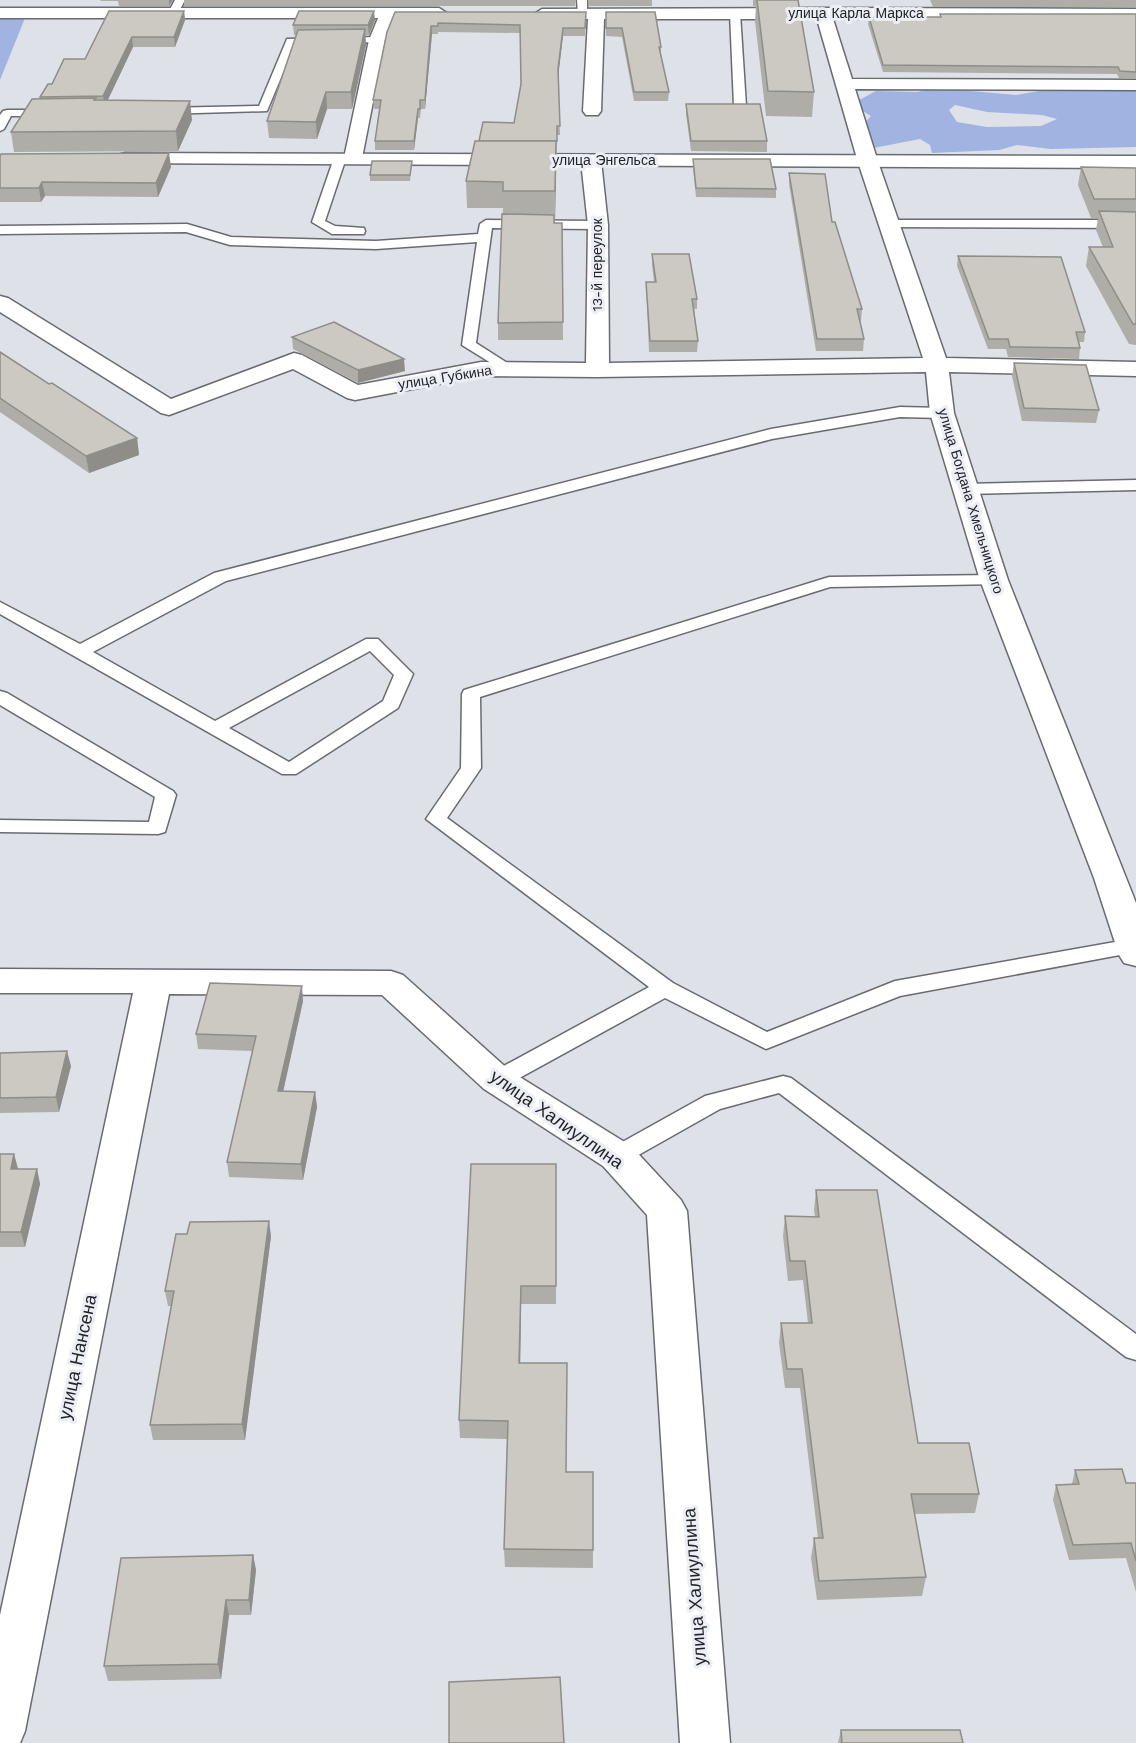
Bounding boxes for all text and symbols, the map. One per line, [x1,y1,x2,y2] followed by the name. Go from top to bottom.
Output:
[788,5,924,21] street label: улица Карла Маркса
[552,152,656,168] street label: улица Энгельса
[589,218,605,312] street label: 13-й переулок
[397,362,493,392] street label: улица Губкина
[935,406,1007,596] street label: улица Богдана Хмельницкого
[486,1065,628,1173] street label: улица Халиуллина
[53,1291,101,1422] street label: улица Нансена
[678,1507,710,1666] street label: улица Халиуллина

